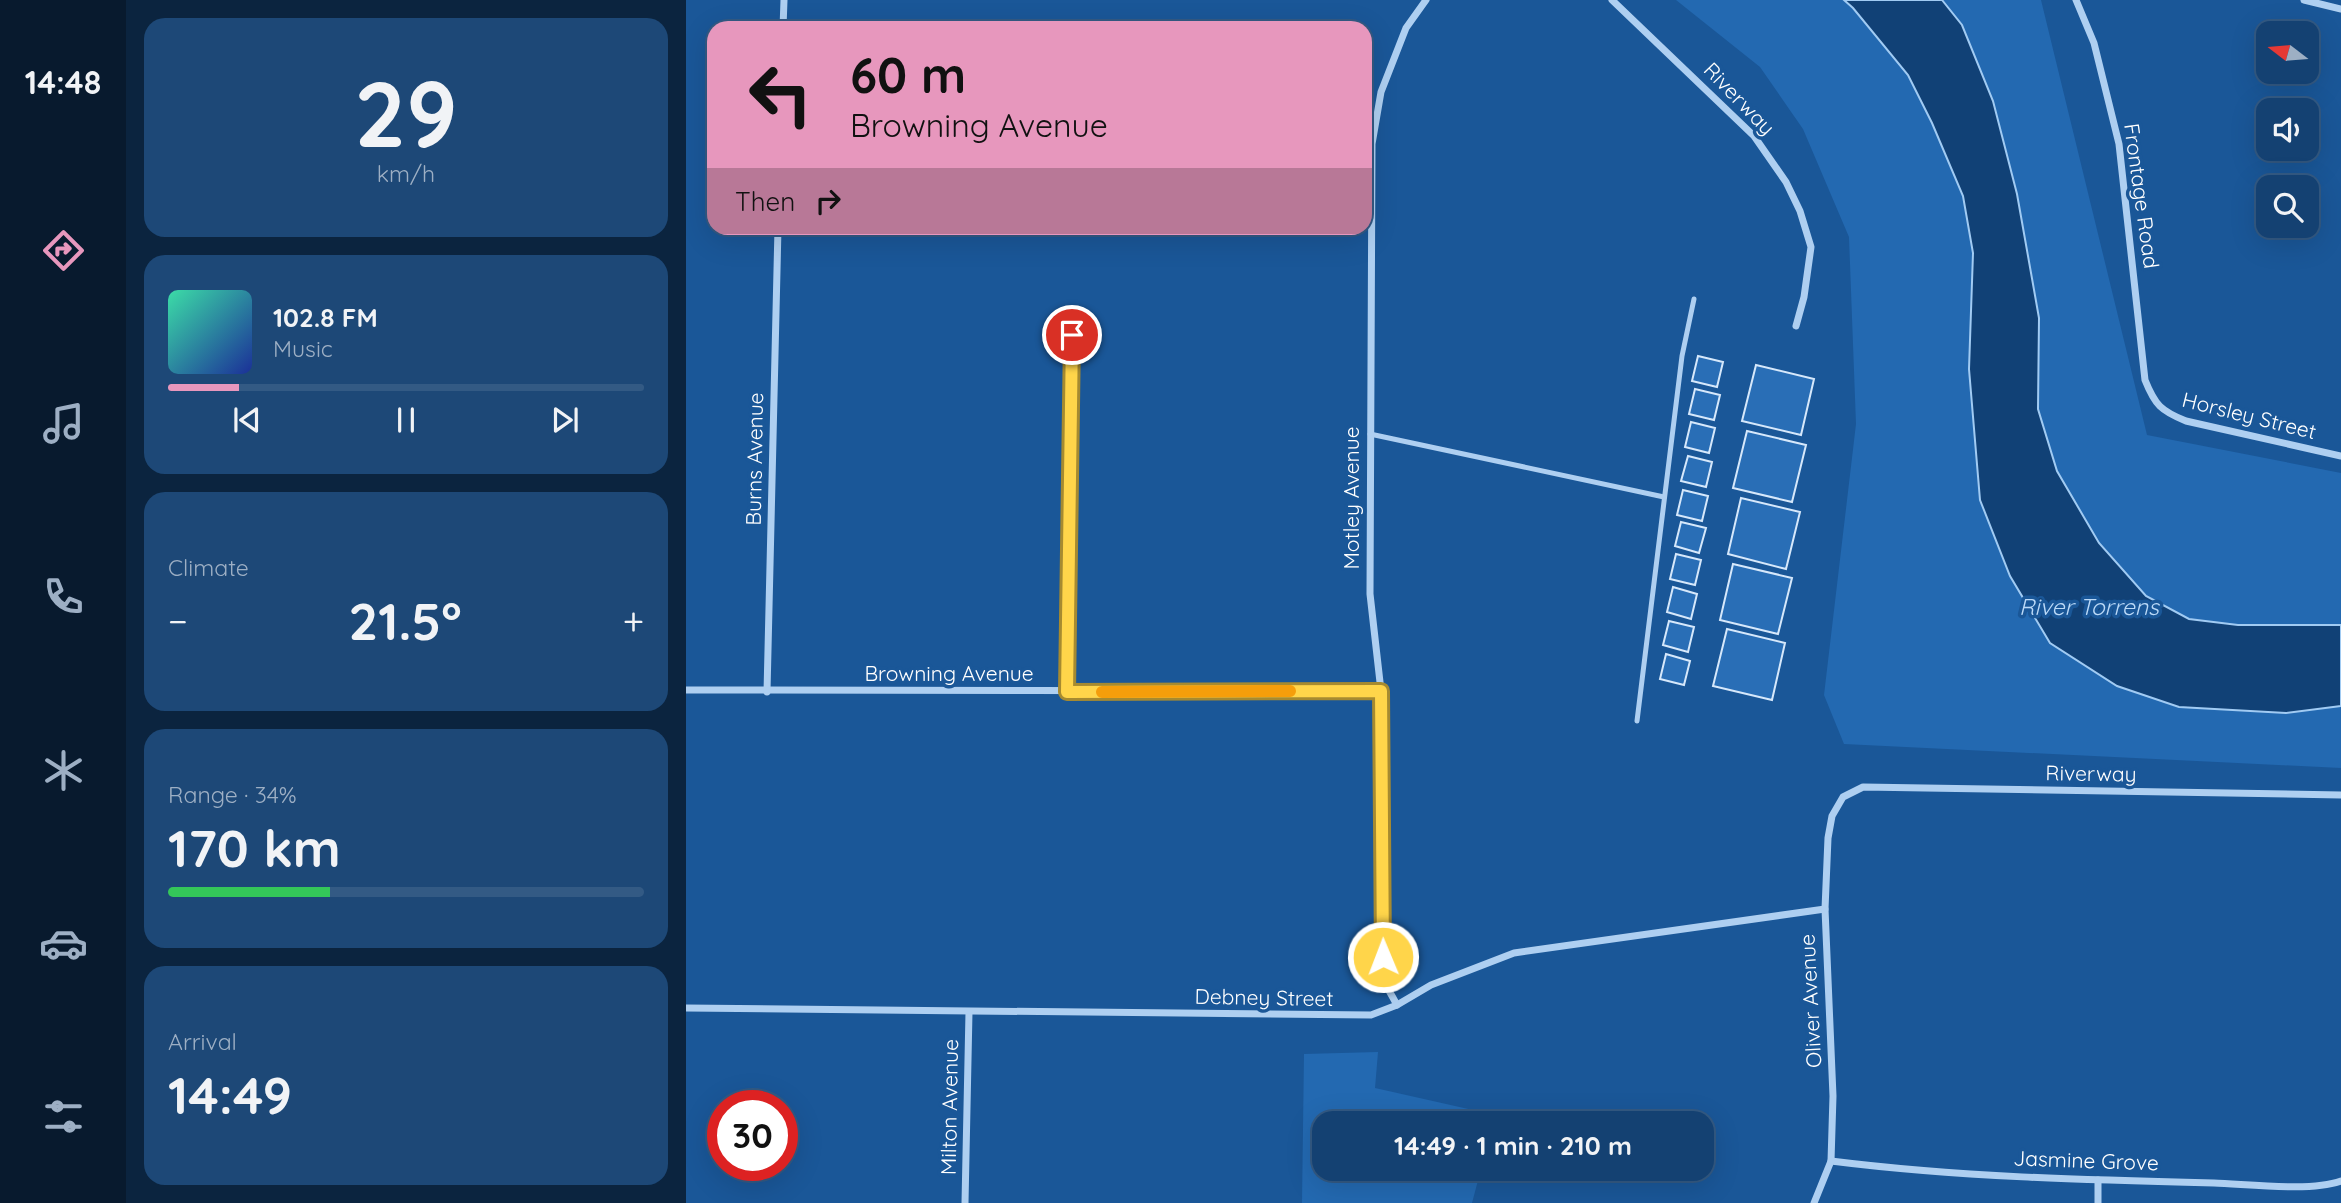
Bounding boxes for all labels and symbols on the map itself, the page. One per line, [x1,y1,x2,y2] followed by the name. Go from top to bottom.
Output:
[2256,21,2319,84] north arrow
[1699,57,1781,140] street label: Riverway
[2119,122,2165,270] street label: Frontage Road
[1042,305,1102,365] pin
[2180,386,2319,444] street label: Horsley Street
[740,392,768,526] street label: Burns Avenue
[1338,426,1364,570] street label: Motley Avenue
[2019,592,2161,621] water label: River Torrens
[864,660,1034,686] street label: Browning Avenue
[2045,759,2137,787] street label: Riverway
[1346,920,1420,994] position arrow
[1794,934,1826,1069] street label: Oliver Avenue
[1194,983,1334,1011] street label: Debney Street
[935,1039,963,1175] street label: Milton Avenue
[707,1090,798,1181] speed limit sign: 30
[2013,1144,2159,1176] street label: Jasmine Grove

